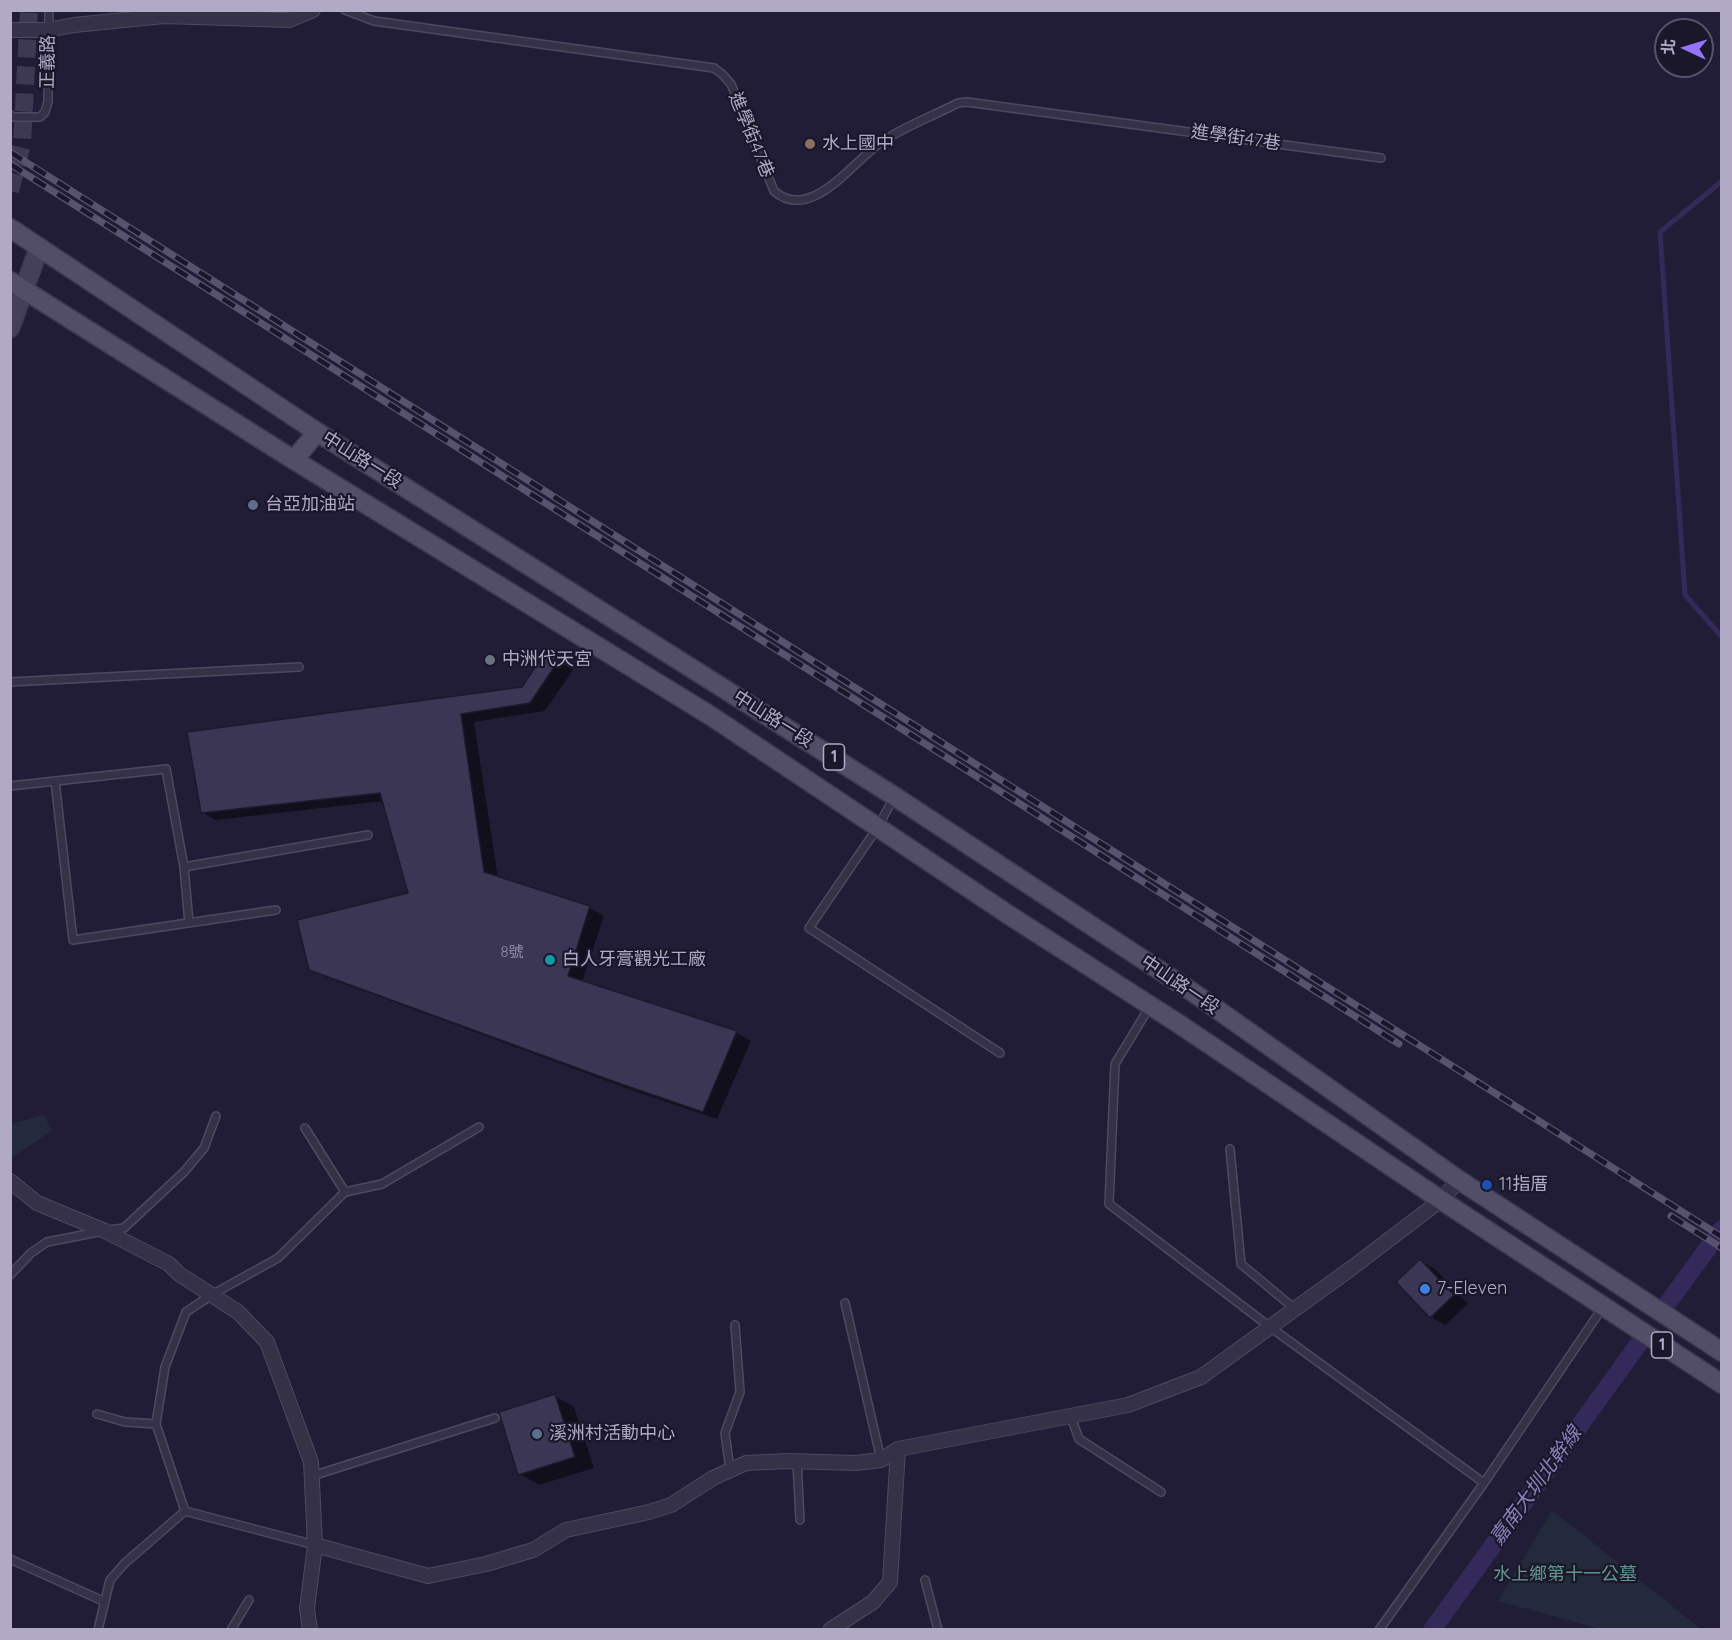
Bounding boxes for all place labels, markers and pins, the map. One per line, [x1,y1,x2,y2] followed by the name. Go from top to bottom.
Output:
[822,133,894,155] place label: 水上國中
[803,137,817,151] marker: 水上國中
[265,494,355,516] place label: 台亞加油站
[246,498,260,512] marker: 台亞加油站
[502,649,592,671] place label: 中洲代天宮
[483,653,497,667] marker: 中洲代天宮
[562,949,706,971] place label: 白人牙膏觀光工廠
[543,953,557,967] marker: 白人牙膏觀光工廠
[1499,1174,1548,1196] place label: 11指厝
[1480,1178,1494,1192] marker: 11指厝
[1437,1278,1508,1300] place label: 7-Eleven
[1418,1282,1432,1296] marker: 7-Eleven
[549,1423,675,1445] place label: 溪洲村活動中心
[530,1427,544,1441] marker: 溪洲村活動中心

